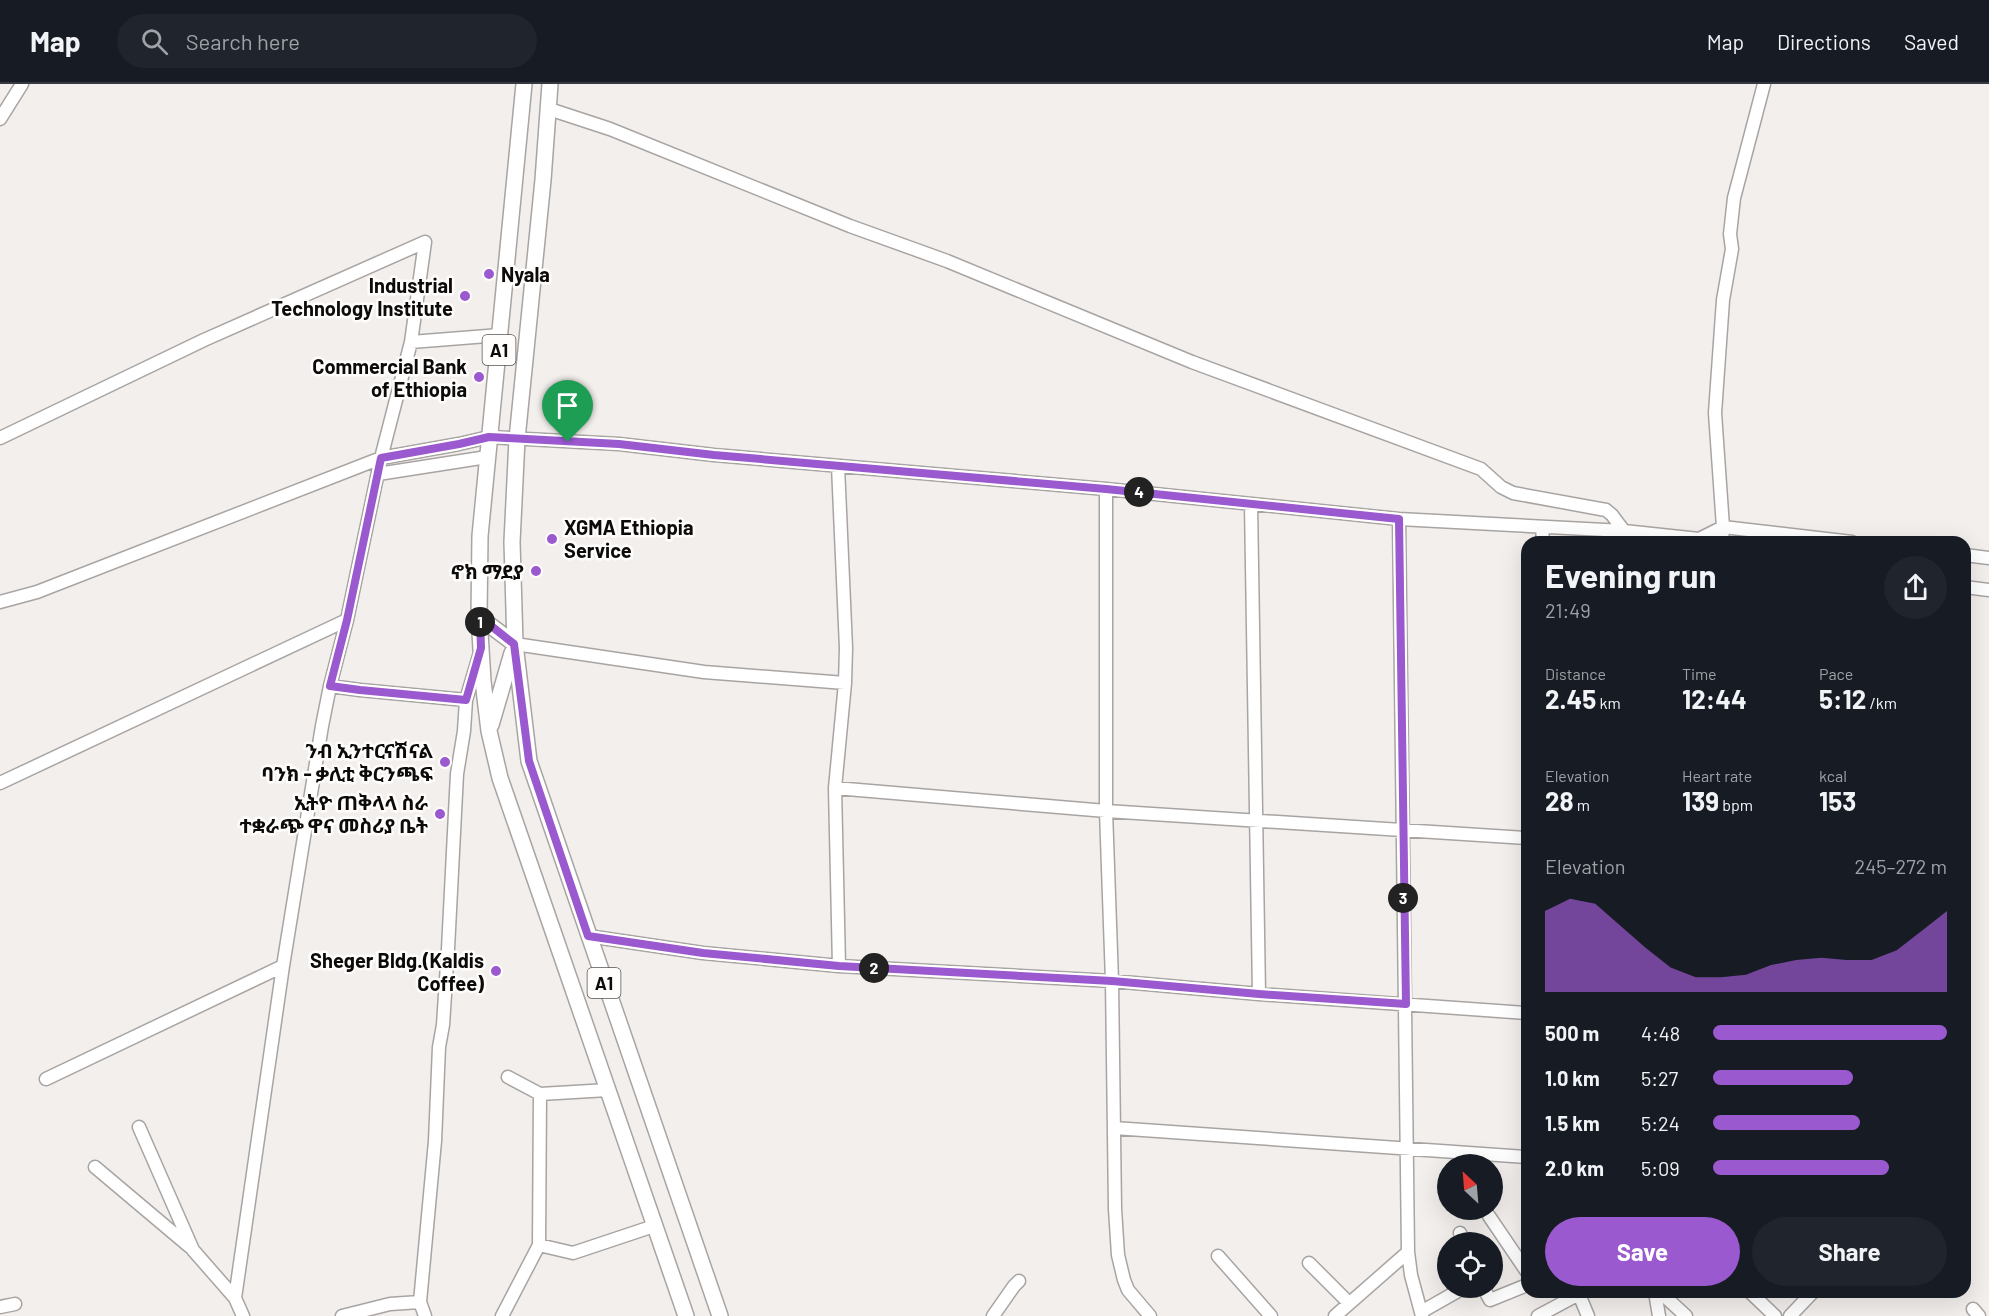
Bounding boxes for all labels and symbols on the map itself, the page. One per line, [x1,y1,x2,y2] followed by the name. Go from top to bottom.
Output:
[501,262,550,286] place label: Nyala
[482,267,496,281] marker: Nyala
[271,273,453,320] place label: Industrial Technology Institute
[458,289,472,303] marker: Industrial Technology Institute
[482,335,516,365] road number: A1
[312,354,467,401] place label: Commercial Bank of Ethiopia
[472,370,486,384] marker: Commercial Bank of Ethiopia
[542,380,593,442] pin
[1124,477,1154,507] pin: 4
[564,515,693,562] place label: XGMA Ethiopia Service
[545,532,559,546] marker: XGMA Ethiopia Service
[450,559,524,583] place label: ኖክ ማደያ
[529,564,543,578] marker: ኖክ ማደያ
[465,607,495,637] pin: 1
[261,738,433,785] place label: ንብ ኢንተርናሽናል ባንክ - ቃሊቲ ቅርንጫፍ
[438,755,452,769] marker: ንብ ኢንተርናሽናል ባንክ - ቃሊቲ ቅርንጫፍ
[239,790,429,837] place label: ኢትዮ ጠቅላላ ስራ ተቋራጭ ዋና መስሪያ ቤት
[433,807,447,821] marker: ኢትዮ ጠቅላላ ስራ ተቋራጭ ዋና መስሪያ ቤት
[1388,883,1418,913] pin: 3
[310,948,484,995] place label: Sheger Bldg.(Kaldis Coffee)
[859,953,889,983] pin: 2
[489,964,503,978] marker: Sheger Bldg.(Kaldis Coffee)
[588,968,620,998] road number: A1
[1437,1154,1503,1220] north arrow

